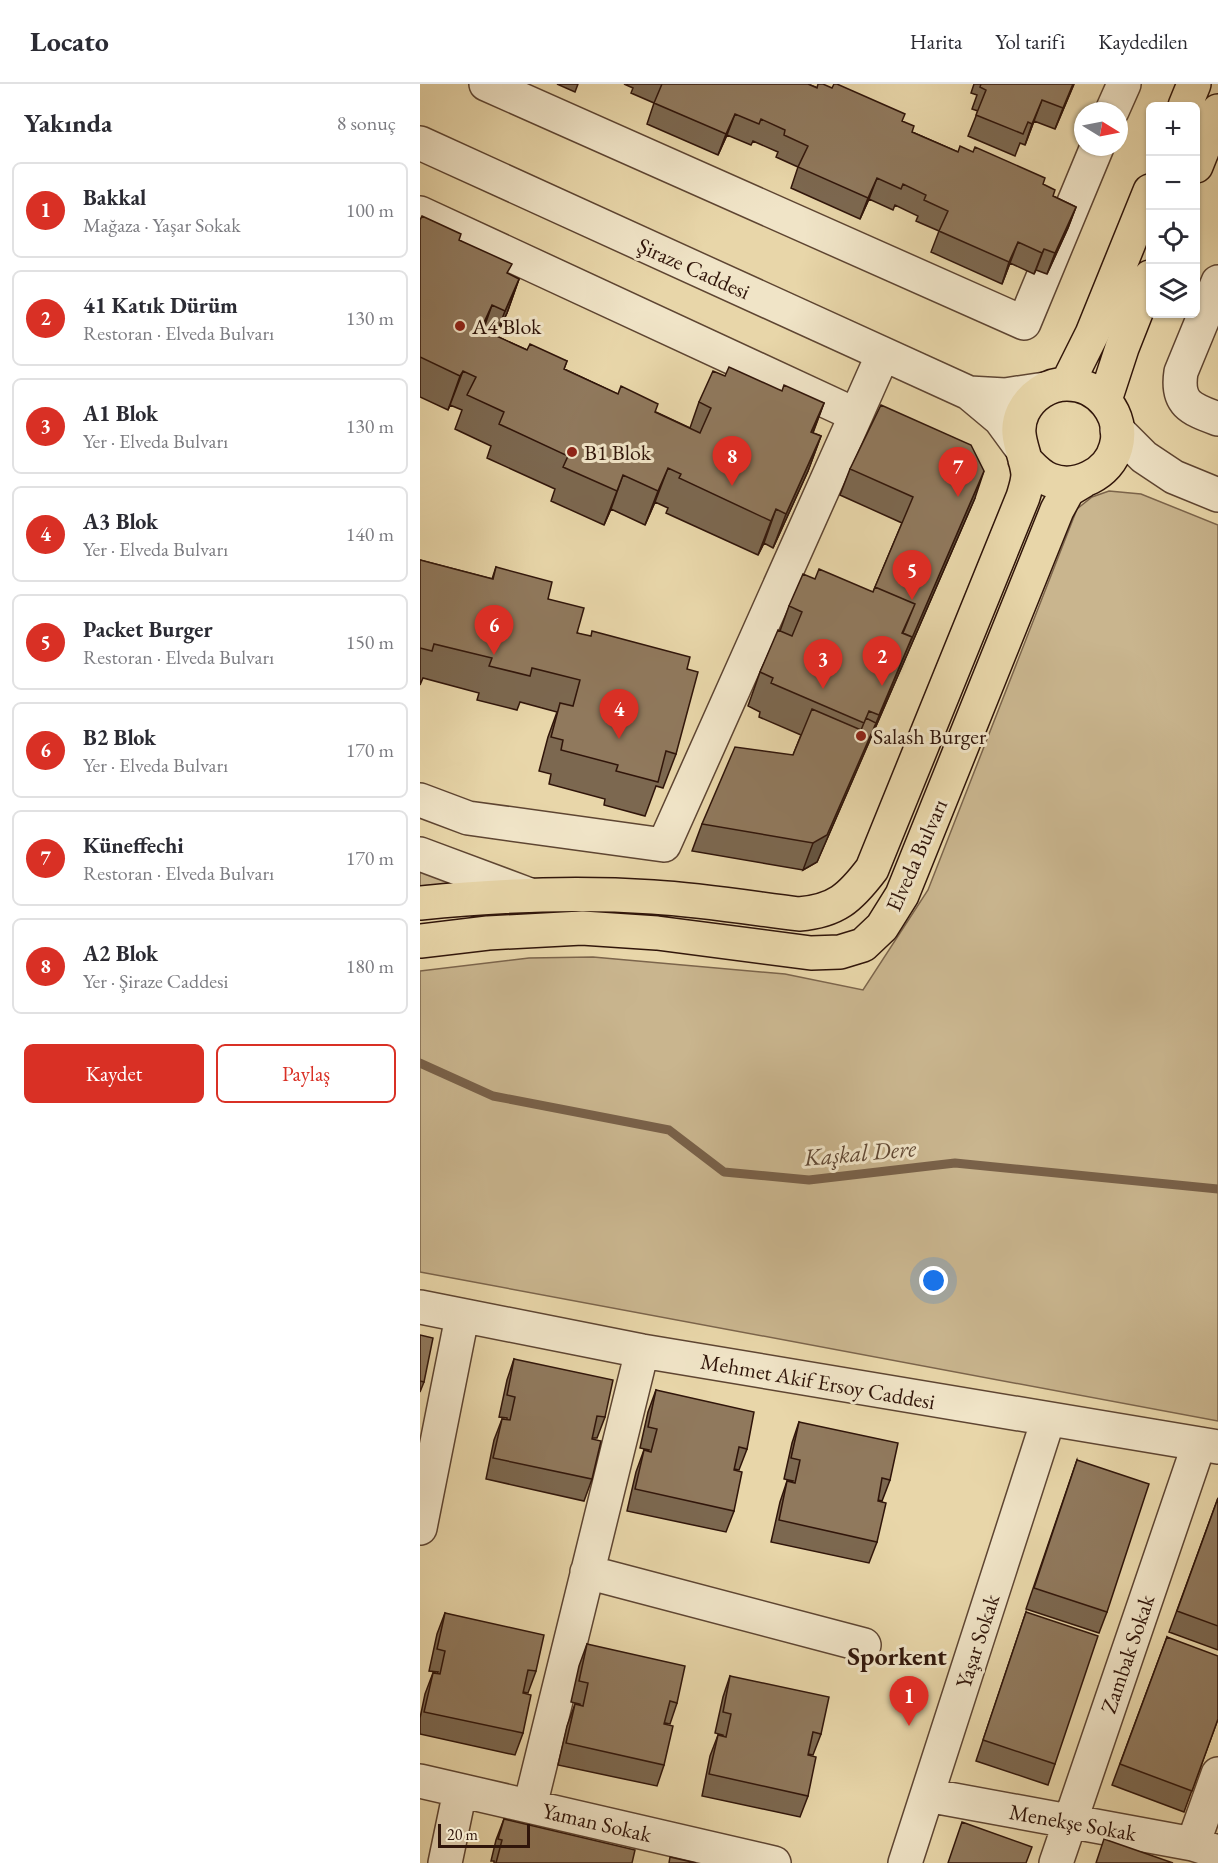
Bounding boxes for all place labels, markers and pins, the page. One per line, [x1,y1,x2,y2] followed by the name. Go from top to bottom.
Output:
[471,312,542,341] place label: A4 Blok
[453,319,467,333] marker: A4 Blok
[712,436,752,486] pin: 8
[584,438,652,467] place label: B1 Blok
[565,445,579,459] marker: B1 Blok
[938,448,978,497] pin: 7
[892,550,932,600] pin: 5
[474,606,514,655] pin: 6
[862,636,902,686] pin: 2
[804,640,842,689] pin: 3
[600,690,638,739] pin: 4
[873,722,987,751] place label: Salash Burger
[854,729,868,743] marker: Salash Burger
[890,1676,928,1726] pin: 1

